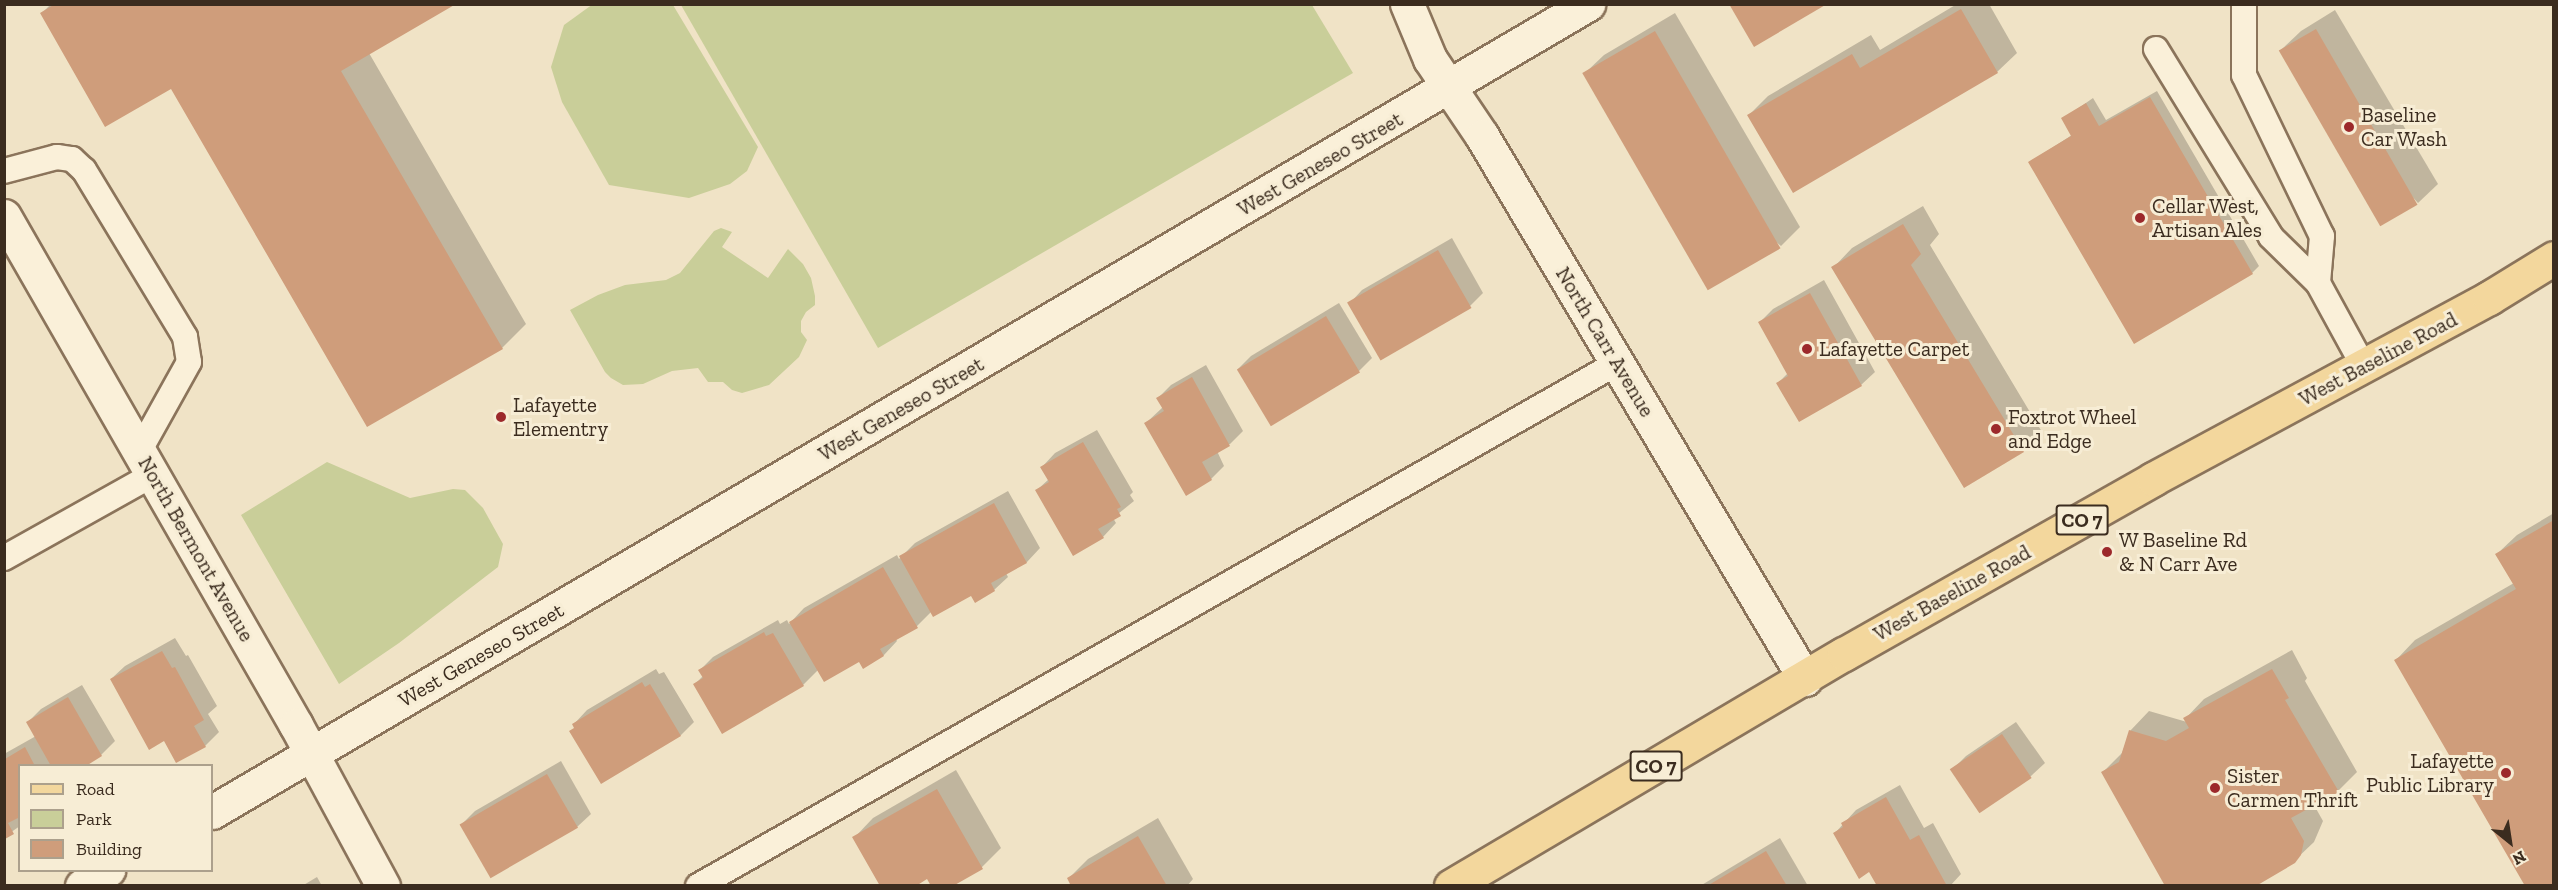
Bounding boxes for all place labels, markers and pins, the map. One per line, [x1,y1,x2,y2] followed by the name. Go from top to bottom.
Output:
[2361,102,2448,152] place label: Baseline Car Wash
[2342,120,2356,134] marker: Baseline Car Wash
[2152,193,2263,243] place label: Cellar West, Artisan Ales
[2133,211,2147,225] marker: Cellar West, Artisan Ales
[1819,336,1969,362] place label: Lafayette Carpet
[1800,342,1814,356] marker: Lafayette Carpet
[513,392,608,442] place label: Lafayette Elementry
[2008,404,2137,454] place label: Foxtrot Wheel and Edge
[494,410,508,424] marker: Lafayette Elementry
[1989,422,2003,436] marker: Foxtrot Wheel and Edge
[2119,527,2248,577] place label: W Baseline Rd & N Carr Ave
[2100,545,2114,559] marker: W Baseline Rd & N Carr Ave
[2366,748,2494,798] place label: Lafayette Public Library
[2227,763,2358,813] place label: Sister Carmen Thrift
[2499,766,2513,780] marker: Lafayette Public Library
[2208,781,2222,795] marker: Sister Carmen Thrift

